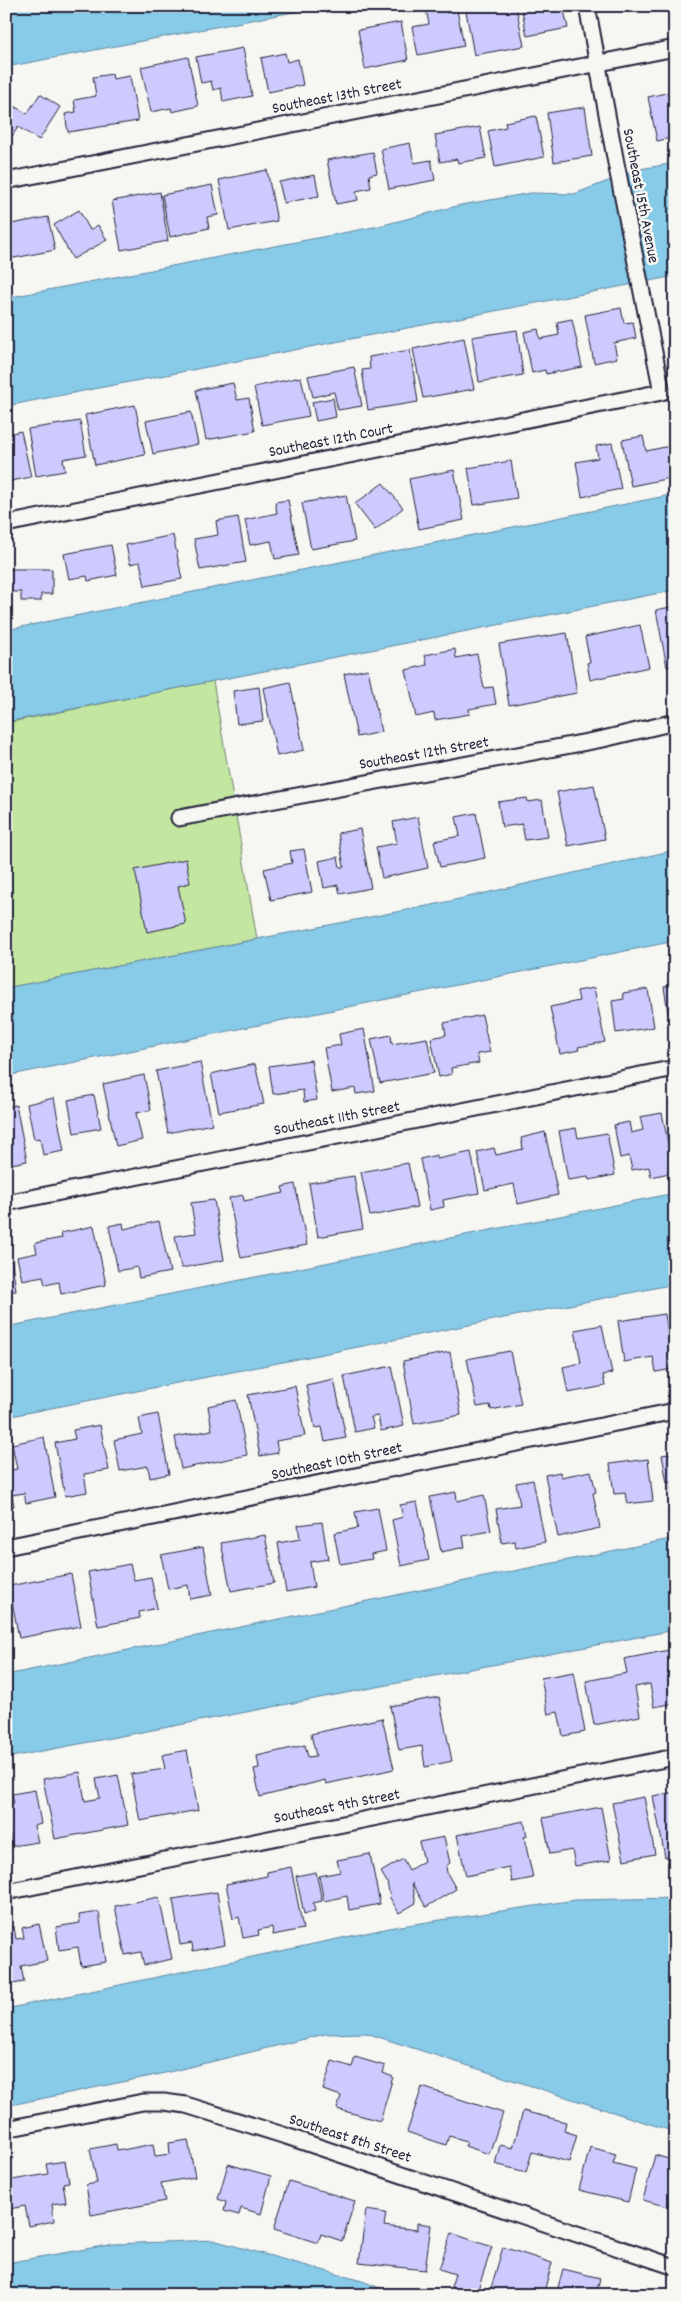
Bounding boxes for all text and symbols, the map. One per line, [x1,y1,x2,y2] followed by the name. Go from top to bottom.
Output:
[270,73,404,121] street label: Southeast 13th Street
[616,127,664,265] street label: Southeast 15th Avenue
[267,418,395,464] street label: Southeast 12th Court
[357,731,491,777] street label: Southeast 12th Street
[272,1095,402,1142] street label: Southeast 11th Street
[269,1437,405,1487] street label: Southeast 10th Street
[272,1783,402,1831] street label: Southeast 9th Street
[286,2108,414,2170] street label: Southeast 8th Street

